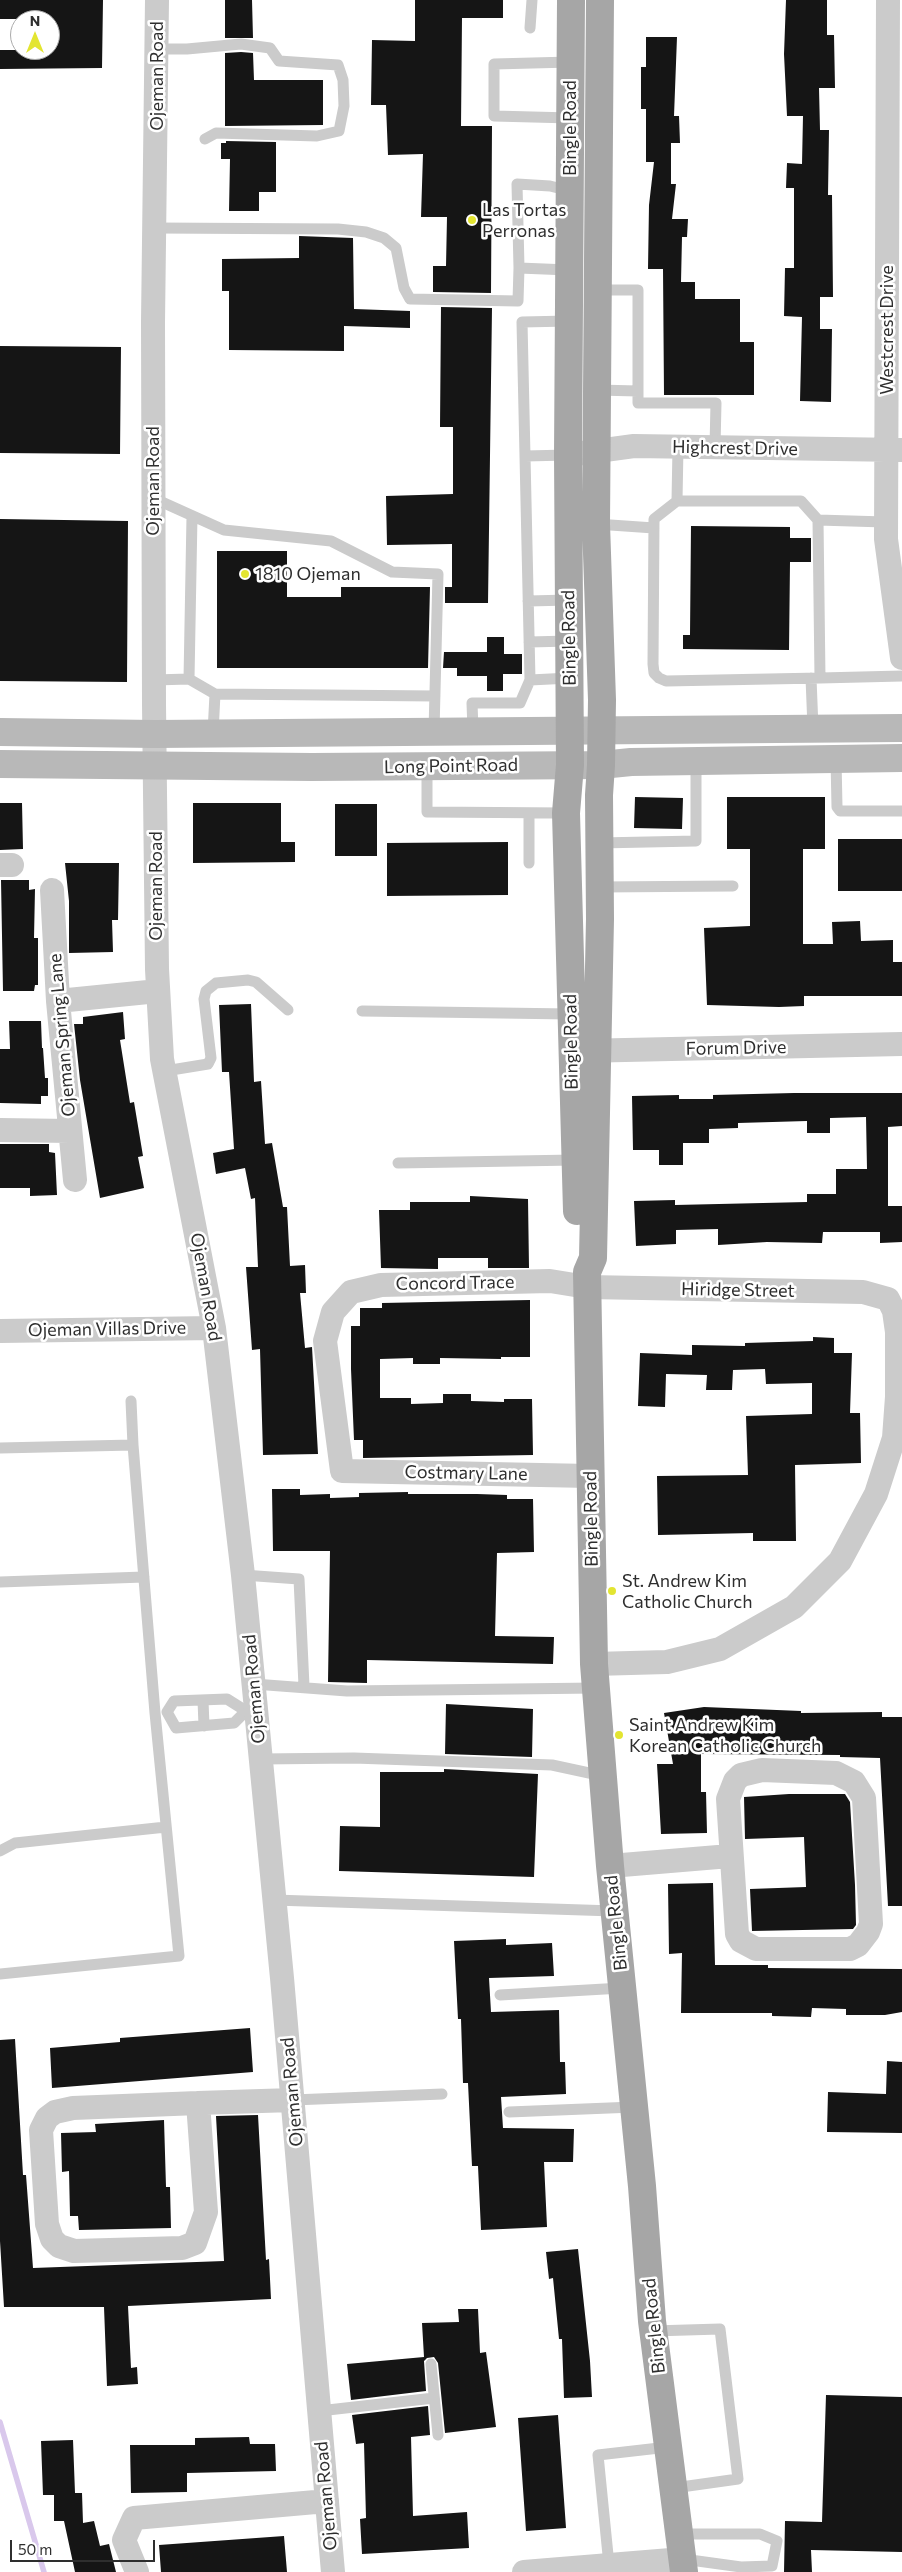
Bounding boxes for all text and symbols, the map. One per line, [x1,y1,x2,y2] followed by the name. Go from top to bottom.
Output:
[10,10,60,60] north arrow
[30,12,40,29] text: N
[146,21,168,131] street label: Ojeman Road
[559,80,581,176] street label: Bingle Road
[482,199,566,242] place label: Las Tortas Perronas
[466,214,478,226] marker: Las Tortas Perronas
[876,265,898,395] street label: Westcrest Drive
[142,426,164,536] street label: Ojeman Road
[672,436,798,460] street label: Highcrest Drive
[255,563,361,585] place label: 1810 Ojeman
[239,568,251,580] marker: 1810 Ojeman
[557,590,581,686] street label: Bingle Road
[384,754,518,778] street label: Long Point Road
[145,831,167,941] street label: Ojeman Road
[44,953,80,1117] street label: Ojeman Spring Lane
[559,994,583,1090] street label: Bingle Road
[686,1036,786,1060] street label: Forum Drive
[186,1231,226,1343] street label: Ojeman Road
[396,1271,514,1295] street label: Concord Trace
[681,1278,795,1302] street label: Hiridge Street
[28,1317,186,1341] street label: Ojeman Villas Drive
[404,1461,528,1485] street label: Costmary Lane
[579,1471,603,1567] street label: Bingle Road
[622,1570,753,1612] place label: St. Andrew Kim Catholic Church
[606,1585,618,1597] marker: St. Andrew Kim Catholic Church
[238,1633,270,1745] street label: Ojeman Road
[629,1714,821,1756] place label: Saint Andrew Kim Korean Catholic Church
[613,1729,625,1741] marker: Saint Andrew Kim Korean Catholic Church
[600,1874,632,1972] street label: Bingle Road
[276,2036,308,2148] street label: Ojeman Road
[638,2277,670,2375] street label: Bingle Road
[310,2440,342,2552] street label: Ojeman Road
[12,2530,158,2562] scale bar
[18,2540,52,2558] text: 50 m

